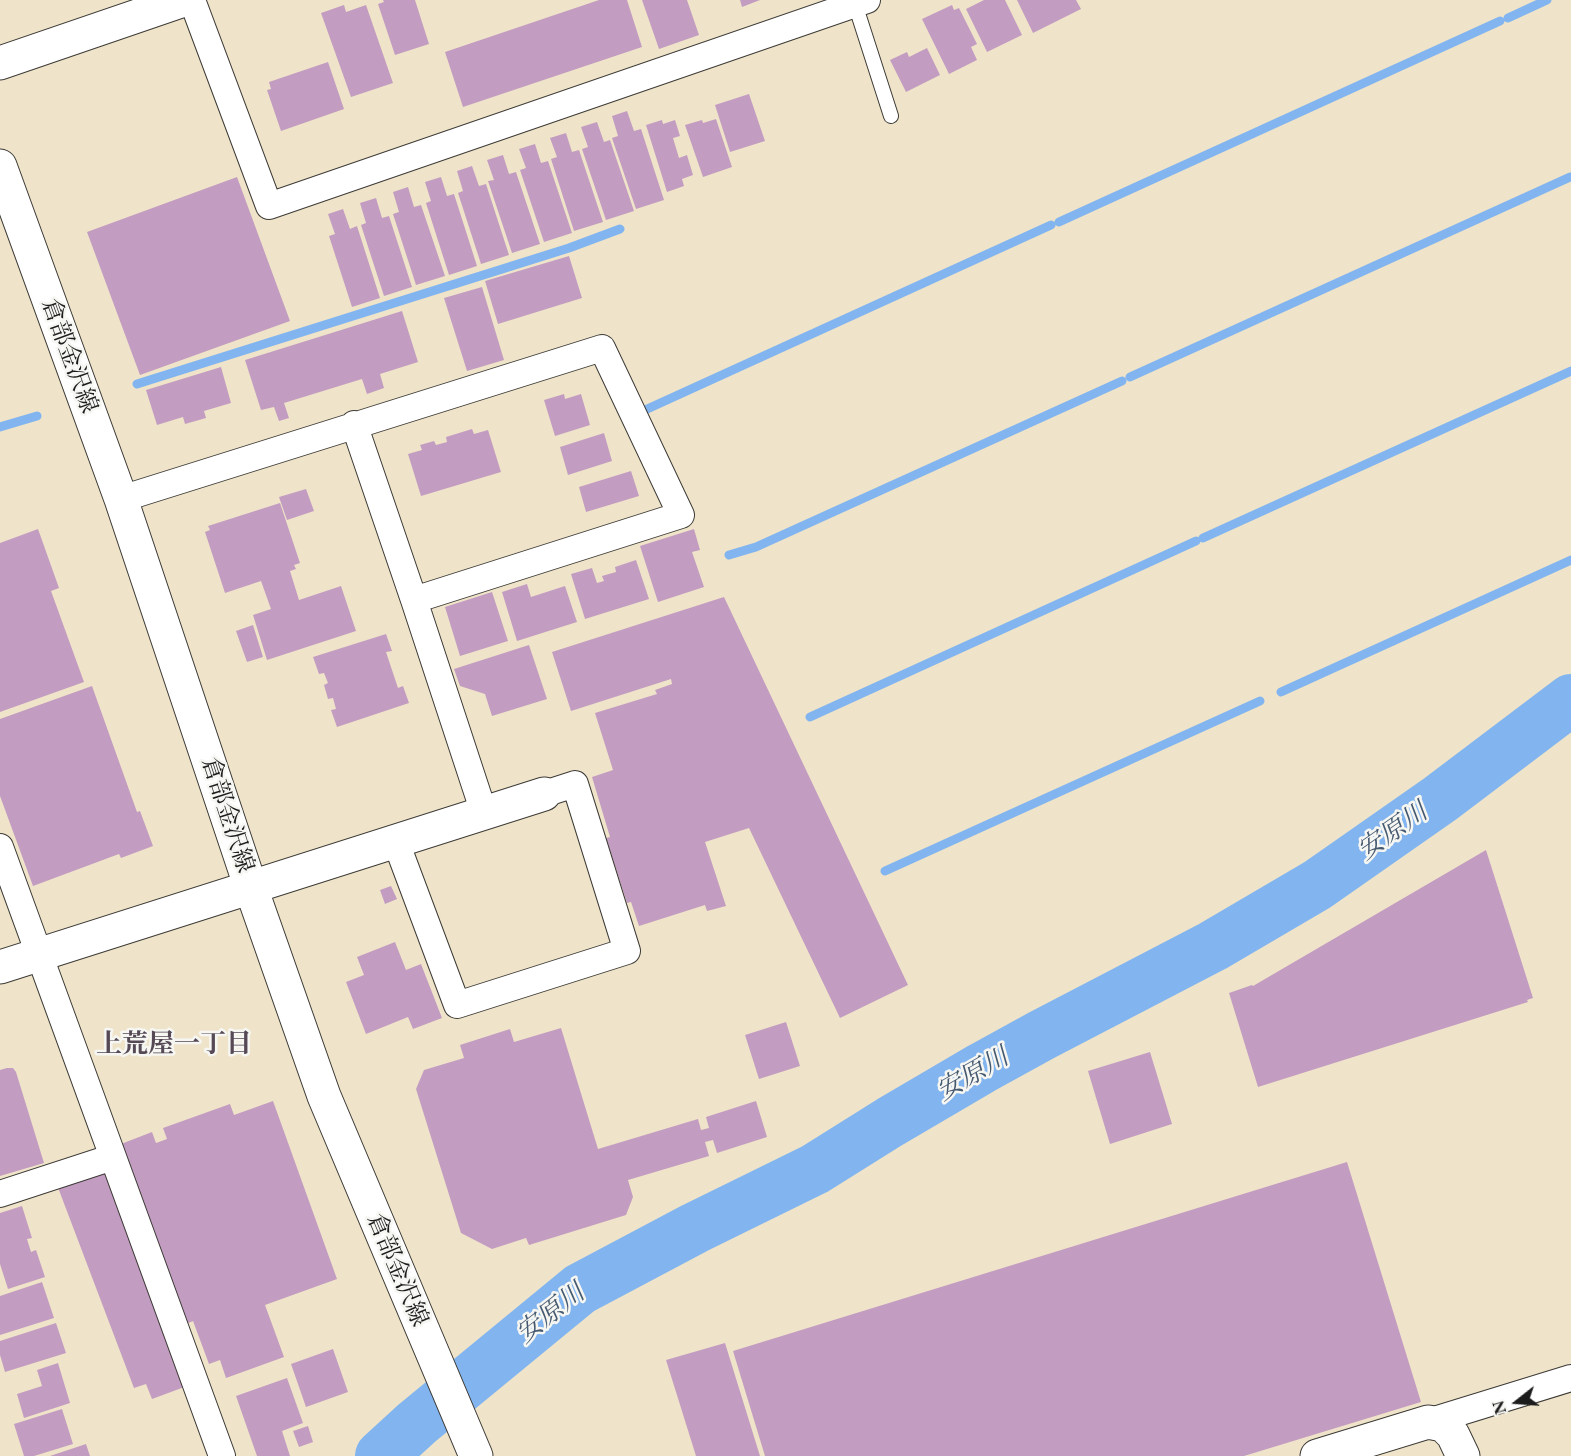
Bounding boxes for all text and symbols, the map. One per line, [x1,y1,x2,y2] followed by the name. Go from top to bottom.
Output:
[35,295,103,417] street label: 倉部金沢線
[195,753,259,877] street label: 倉部金沢線
[1352,797,1434,867] water label: 安原川
[96,1029,252,1061] district label: 上荒屋一丁目
[931,1042,1015,1108] water label: 安原川
[360,1209,434,1331] street label: 倉部金沢線
[511,1278,591,1350] water label: 安原川
[1487,1372,1547,1432] north arrow
[1487,1398,1511,1417] text: N

